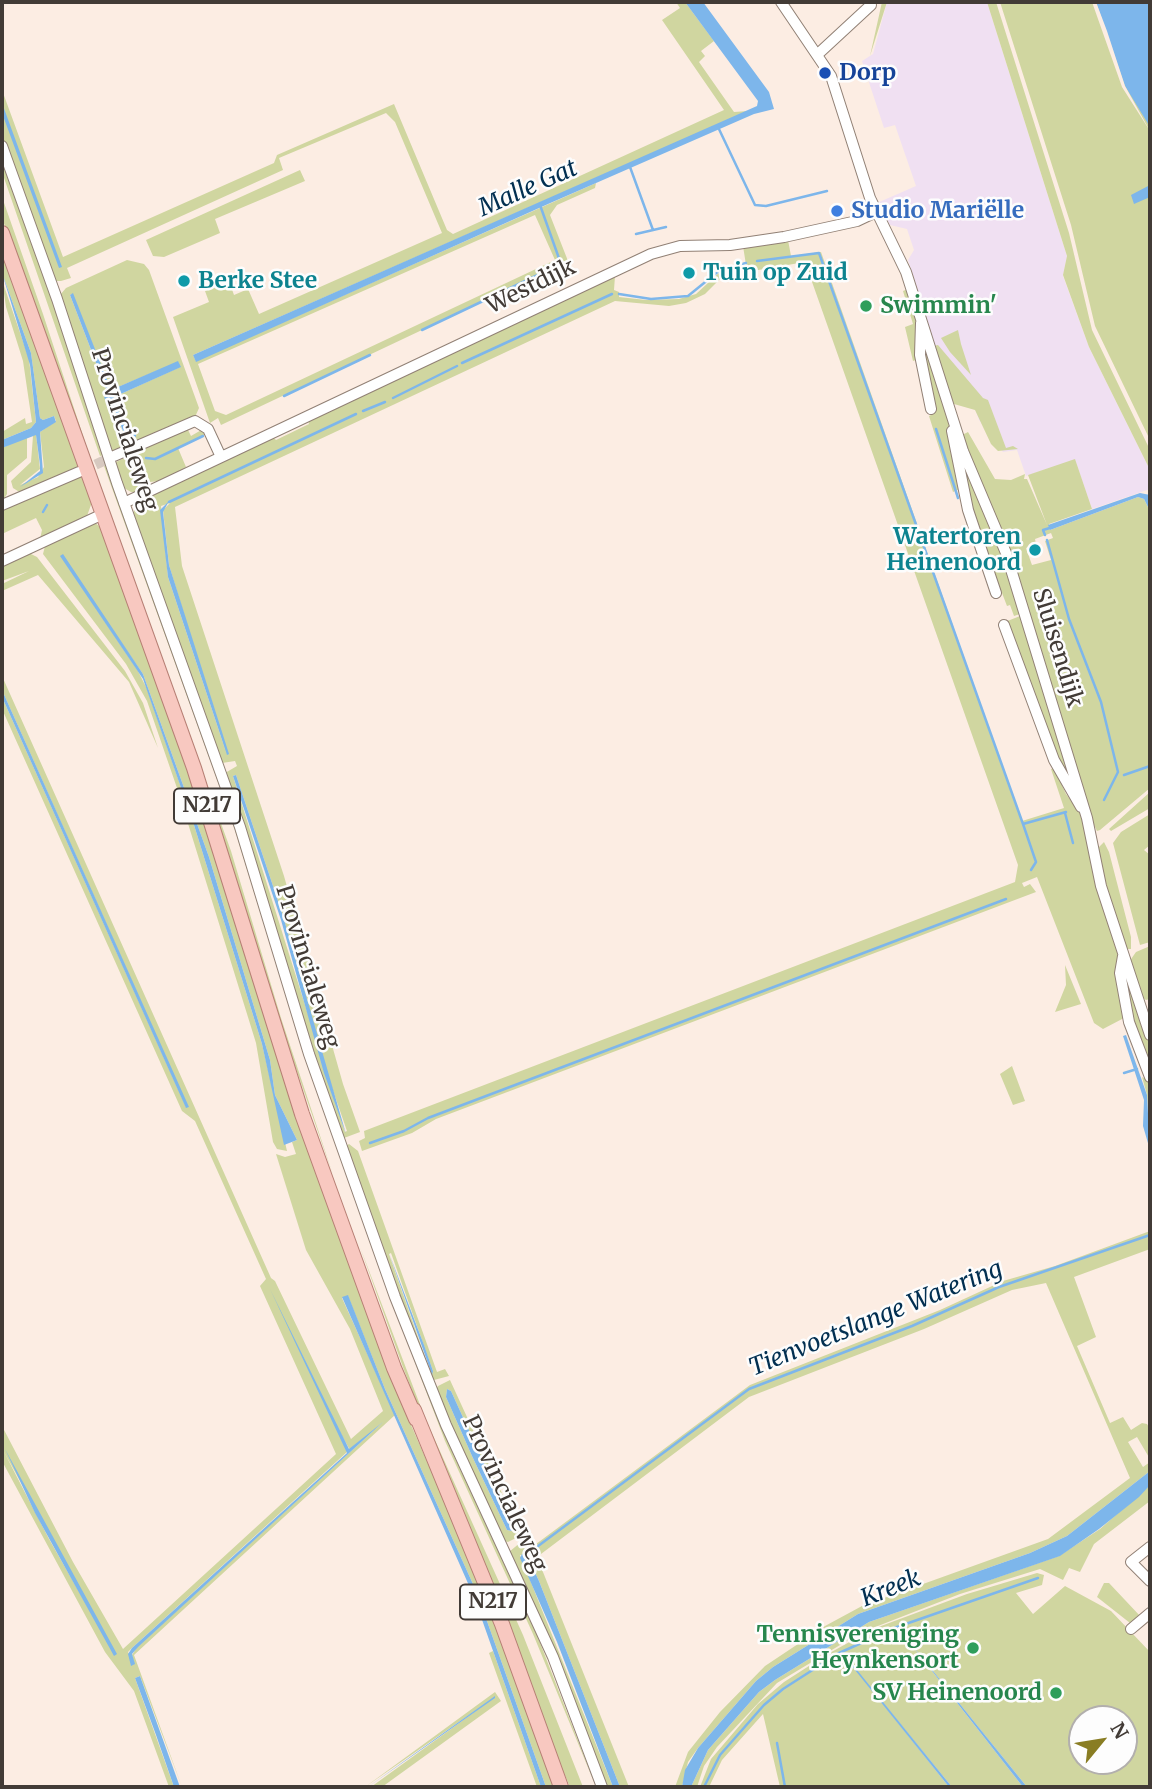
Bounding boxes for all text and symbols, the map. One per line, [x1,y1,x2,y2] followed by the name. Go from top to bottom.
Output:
[839,59,896,87] place label: Dorp
[817,65,833,81] marker: Dorp
[474,154,582,224] water label: Malle Gat
[851,197,1024,225] place label: Studio Mariëlle
[829,203,845,219] marker: Studio Mariëlle
[482,254,580,320] street label: Westdijk
[703,259,848,287] place label: Tuin op Zuid
[681,265,697,281] marker: Tuin op Zuid
[198,267,317,295] place label: Berke Stee
[176,273,192,289] marker: Berke Stee
[880,292,997,320] place label: Swimmin'
[858,298,874,314] marker: Swimmin'
[85,345,163,515] street label: Provincialeweg
[886,523,1021,577] place label: Watertoren Heinenoord
[1027,542,1043,558] marker: Watertoren Heinenoord
[1026,585,1088,711] street label: Sluisendijk
[174,788,240,824] road number: N217
[269,882,345,1052] street label: Provincialeweg
[745,1255,1007,1383] water label: Tienvoetslange Watering
[456,1411,552,1577] street label: Provincialeweg
[857,1564,925,1614] water label: Kreek
[460,1584,526,1620] road number: N217
[757,1621,959,1675] place label: Tennisvereniging Heynkensort
[965,1640,981,1656] marker: Tennisvereniging Heynkensort
[872,1679,1042,1707] place label: SV Heinenoord
[1048,1685,1064,1701] marker: SV Heinenoord
[1068,1705,1138,1775] north arrow
[1105,1718,1134,1743] text: N

